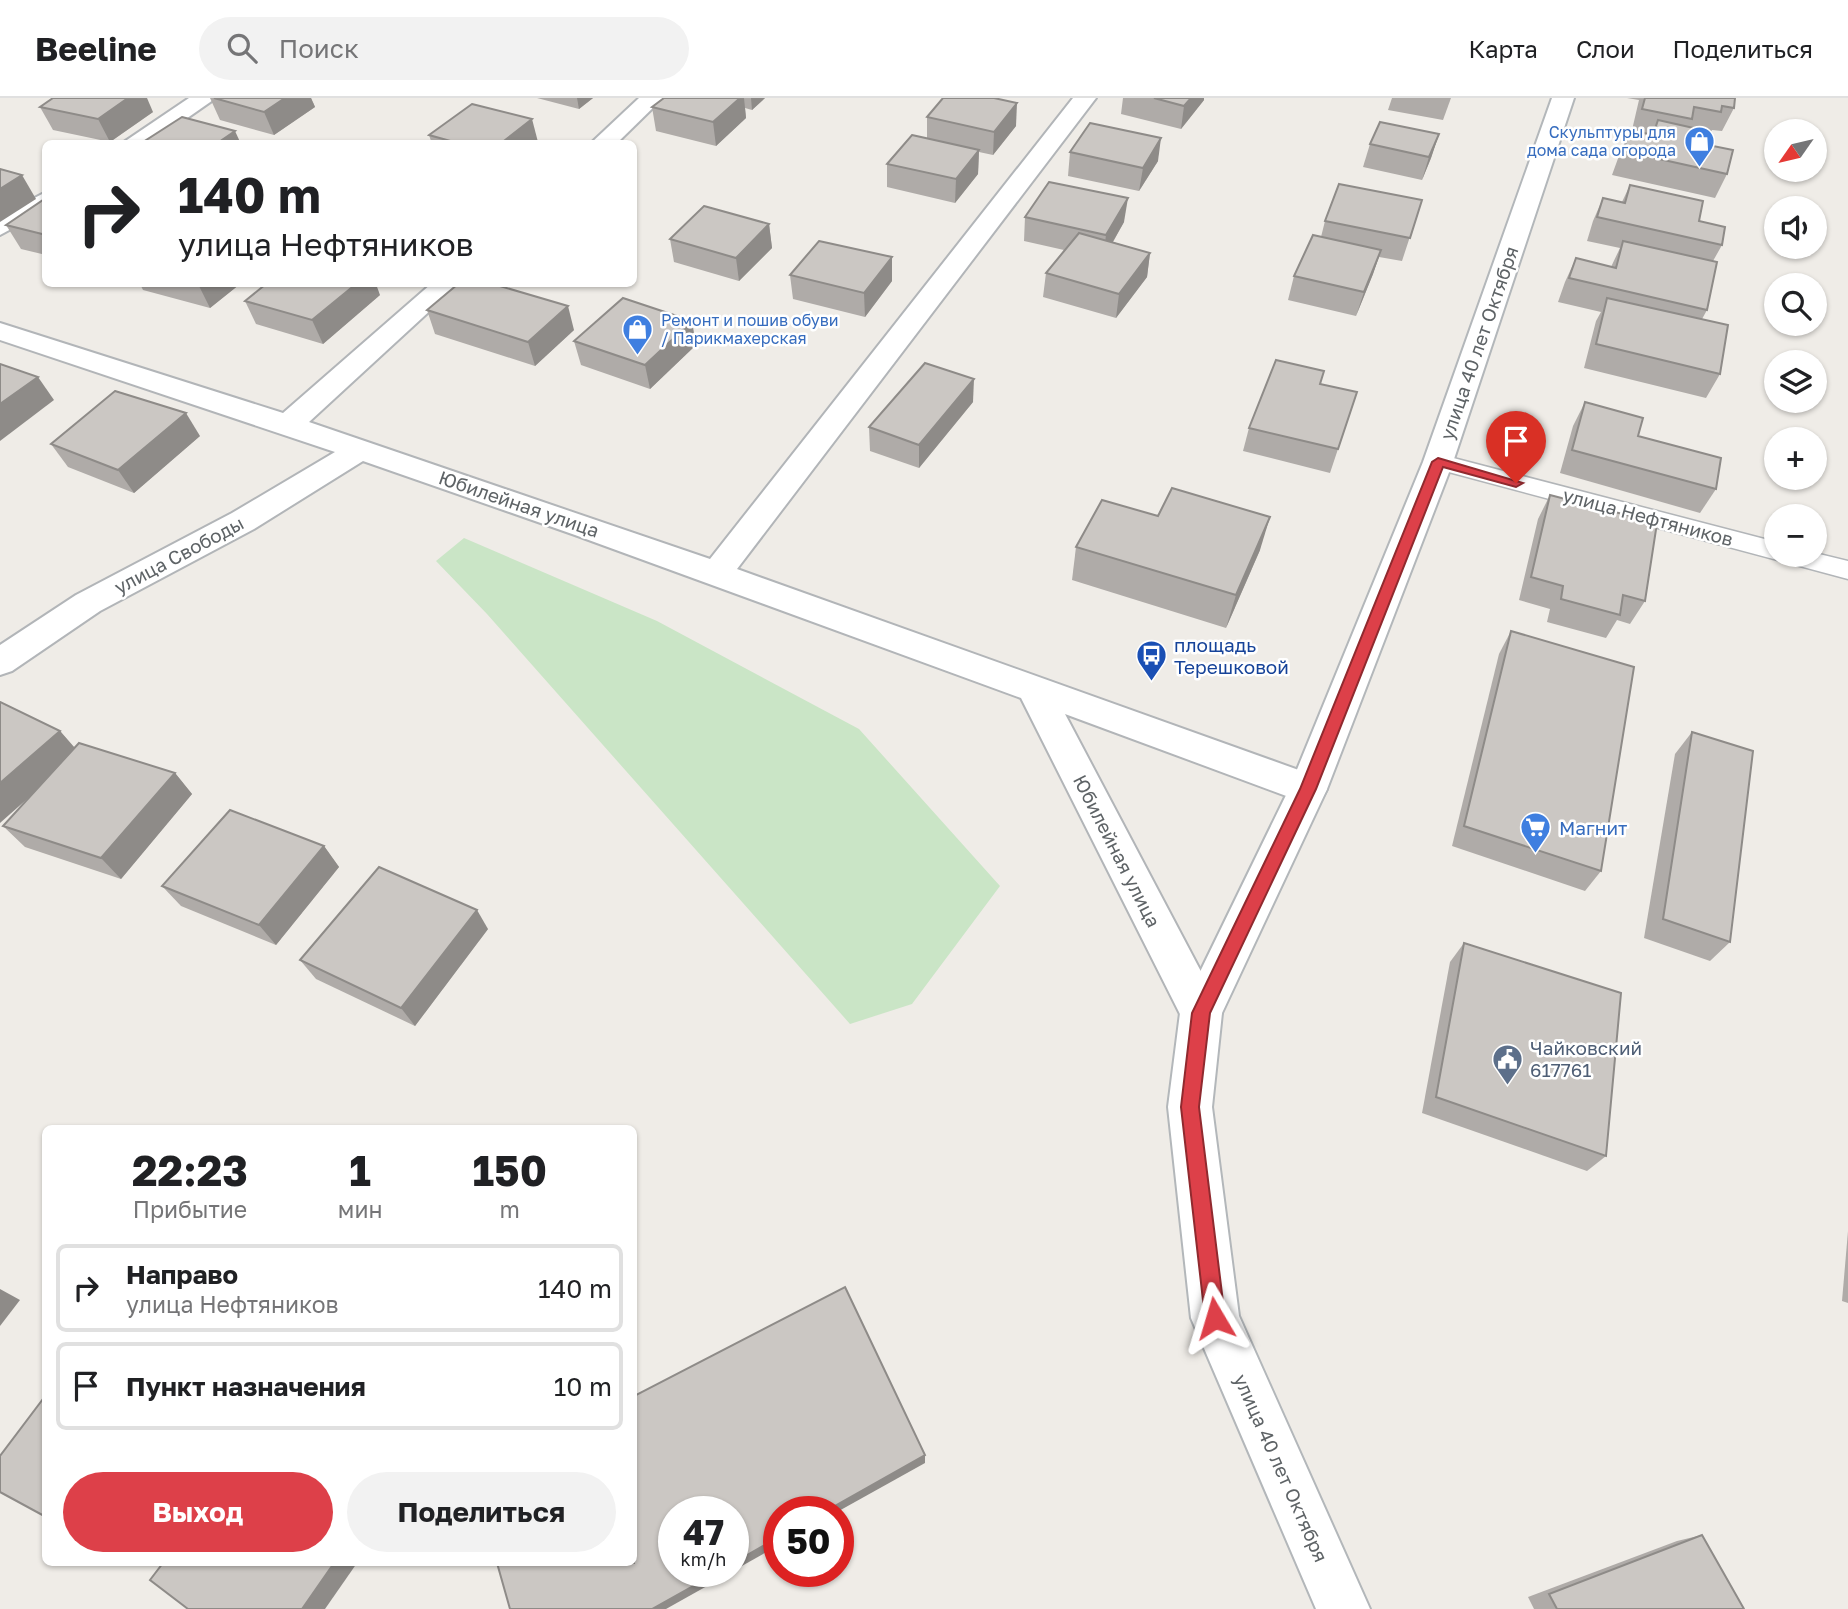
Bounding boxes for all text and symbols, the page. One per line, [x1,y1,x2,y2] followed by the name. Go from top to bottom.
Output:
[199,17,689,80] search box
[35,29,157,68] text: Beeline
[223,29,261,67] icon: search
[279,33,359,64] text: Поиск
[1468,34,1538,63] text: Карта
[1576,34,1635,63] text: Слои
[1673,34,1813,63] text: Поделиться
[1764,119,1827,182] north arrow
[1764,119,1827,567] map controls
[1527,122,1676,160] place label: Скульптуры для дома сада огорода
[1682,124,1716,168] shop icon: Скульптуры для дома сада огорода
[178,165,321,224] text: 140 m
[63,168,154,259] icon: right
[1764,196,1827,259] button: sound
[178,225,474,263] text: улица Нефтяников
[1435,243,1522,443] street label: улица 40 лет Октября
[1764,273,1827,336] button: search
[661,310,839,348] place label: Ремонт и пошив обуви / Парикмахерская
[621,312,655,356] shop icon: Ремонт и пошив обуви / Парикмахерская
[1764,350,1827,413] button: layers
[1486,411,1546,483] pin
[1497,422,1535,460] icon: arrive
[1764,427,1827,490] button: +
[436,465,602,542] street label: Юбилейная улица
[1560,483,1736,550] street label: улица Нефтяников
[1764,504,1827,567] button: −
[110,511,247,598] street label: улица Свободы
[1174,633,1289,678] place label: площадь Терешковой
[1134,639,1168,683] bus stop icon: площадь Терешковой
[1069,771,1166,931] street label: Юбилейная улица
[1519,811,1553,855] supermarket icon: Магнит
[1559,816,1627,839] place label: Магнит
[1530,1036,1642,1081] place label: Чайковский 617761
[1490,1042,1524,1086] public building icon: Чайковский 617761
[132,1145,248,1195] text: 22:23
[349,1145,371,1195] text: 1
[472,1145,547,1195] text: 150
[133,1195,247,1223] text: Прибытие
[338,1195,382,1223] text: мин
[500,1195,520,1223] text: m
[126,1259,238,1290] text: Направо
[67,1269,105,1307] icon: right
[538,1273,612,1304] text: 140 m
[1178,1281,1252,1355] position arrow
[126,1290,339,1318] text: улица Нефтяников
[67,1367,105,1405] icon: arrive
[1230,1370,1333,1565] street label: улица 40 лет Октября
[126,1371,366,1402] text: Пункт назначения
[554,1371,612,1402] text: 10 m
[63,1472,333,1552] button: Выход
[347,1472,616,1552] button: Поделиться
[763,1496,854,1587] speed limit sign: 50
[683,1511,724,1553] text: 47
[681,1548,726,1570] text: km/h

